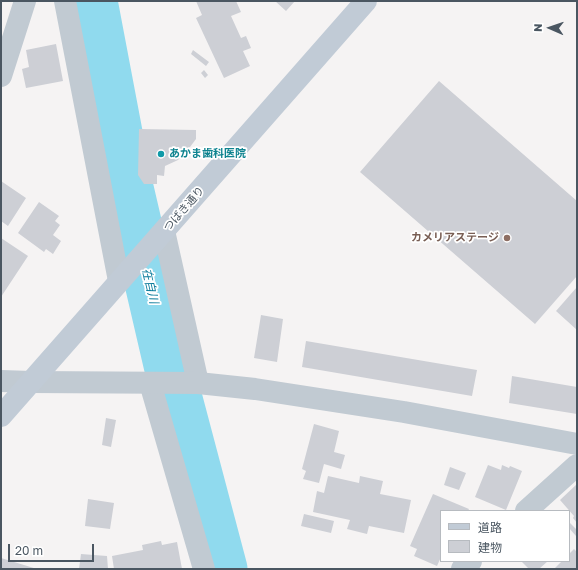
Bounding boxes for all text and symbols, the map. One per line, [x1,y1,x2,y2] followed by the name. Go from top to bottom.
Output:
[530,8,570,48] north arrow
[531,23,544,32] text: N
[169,147,246,161] place label: あかま歯科医院
[156,149,166,159] marker: あかま歯科医院
[161,184,207,234] street label: つばき通り
[411,231,499,245] place label: カメリアステージ
[502,233,512,243] marker: カメリアステージ
[139,267,161,305] water label: 在自川
[440,510,570,562] legend
[478,520,502,535] text: 道路
[10,536,96,562] scale bar
[478,540,502,555] text: 建物
[15,543,43,558] text: 20 m

